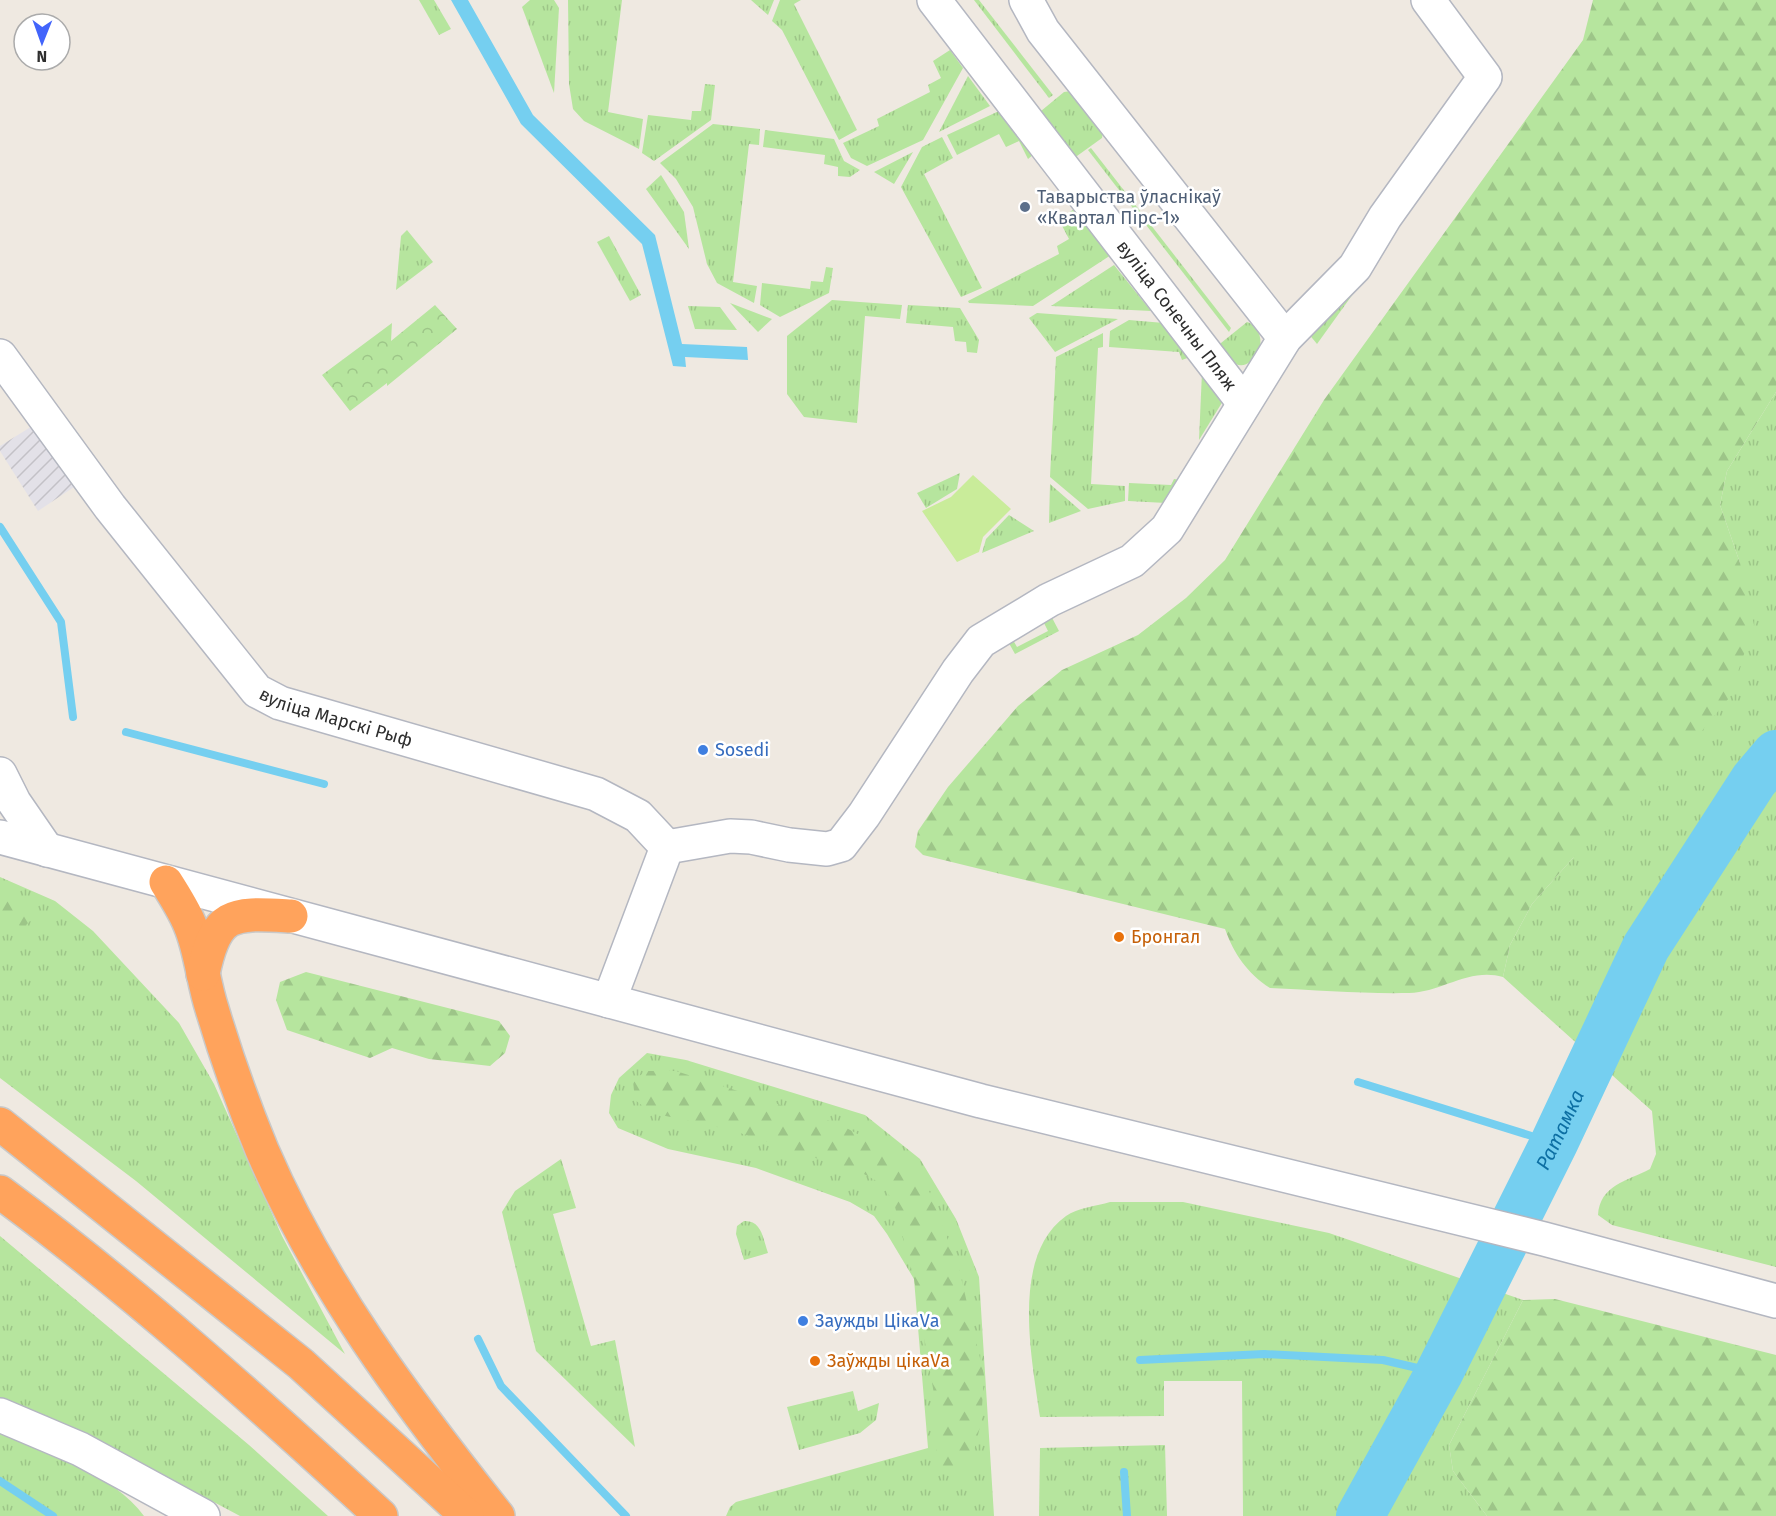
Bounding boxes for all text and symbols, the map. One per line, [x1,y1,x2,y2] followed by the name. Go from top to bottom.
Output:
[12,12,72,72] north arrow
[36,47,47,66] text: N
[1037,186,1221,229] place label: Таварыства ўласнікаў «Квартал Пірс-1»
[1018,200,1032,214] marker: Таварыства ўласнікаў «Квартал Пірс-1»
[1112,236,1241,395] street label: вуліца Сонечны Пляж
[255,683,415,752] street label: вуліца Марскі Рыф
[715,739,769,761] place label: Sosedi
[696,743,710,757] marker: Sosedi
[1131,926,1200,948] place label: Бронгал
[1112,930,1126,944] marker: Бронгал
[1531,1086,1589,1174] water label: Ратамка
[815,1310,939,1332] place label: Заужды ЦікаVа
[796,1314,810,1328] marker: Заужды ЦікаVа
[827,1350,950,1372] place label: Заўжды цікаVа
[808,1354,822,1368] marker: Заўжды цікаVа

